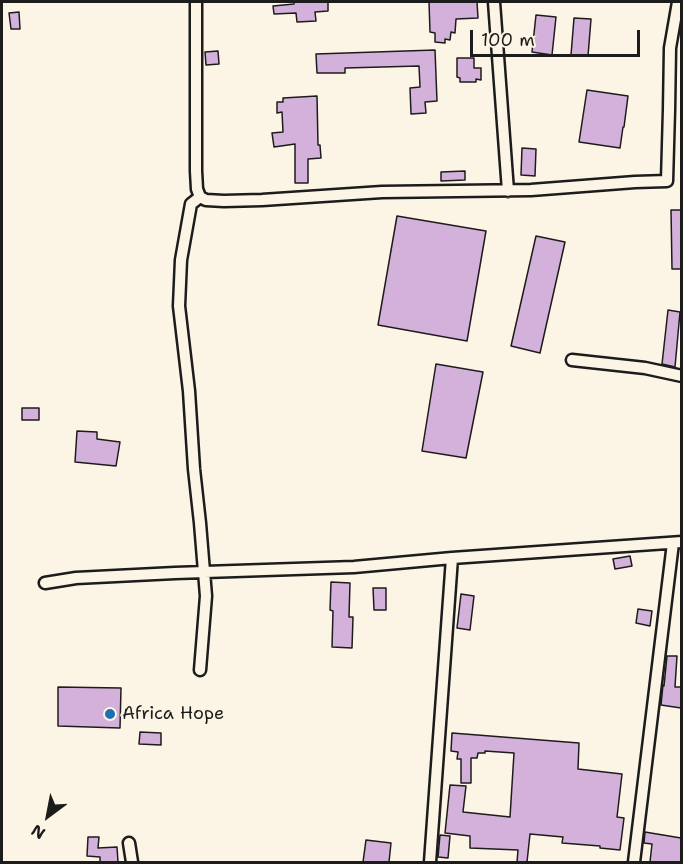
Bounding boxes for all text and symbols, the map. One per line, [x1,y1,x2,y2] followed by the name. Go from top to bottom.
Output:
[473,18,642,56] scale bar
[481,28,535,52] text: 100 m
[122,703,224,725] place label: Africa Hope
[103,707,117,721] marker: Africa Hope
[18,786,78,846] north arrow
[27,819,49,844] text: N

